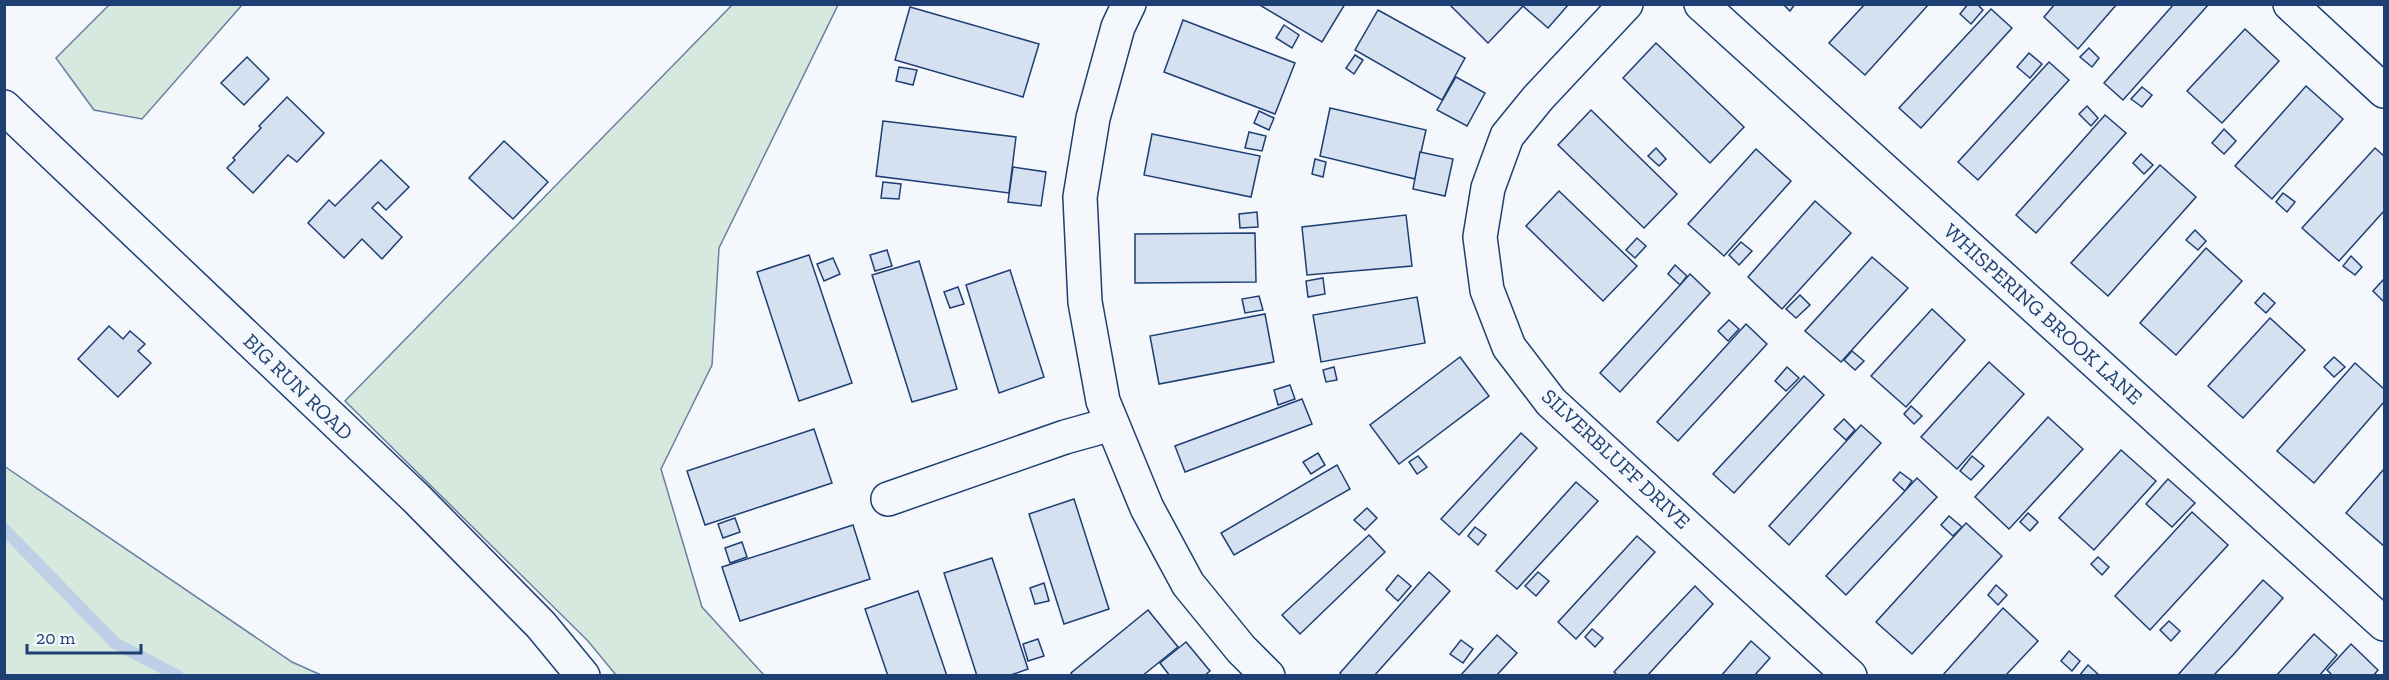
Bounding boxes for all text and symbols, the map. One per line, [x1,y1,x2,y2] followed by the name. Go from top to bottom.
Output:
[1939,218,2148,409] street label: WHISPERING BROOK LANE
[238,328,358,445] street label: BIG RUN ROAD
[1537,383,1696,534] street label: SILVERBLUFF DRIVE
[27,617,141,655] scale bar
[36,627,76,649] text: 20 m

